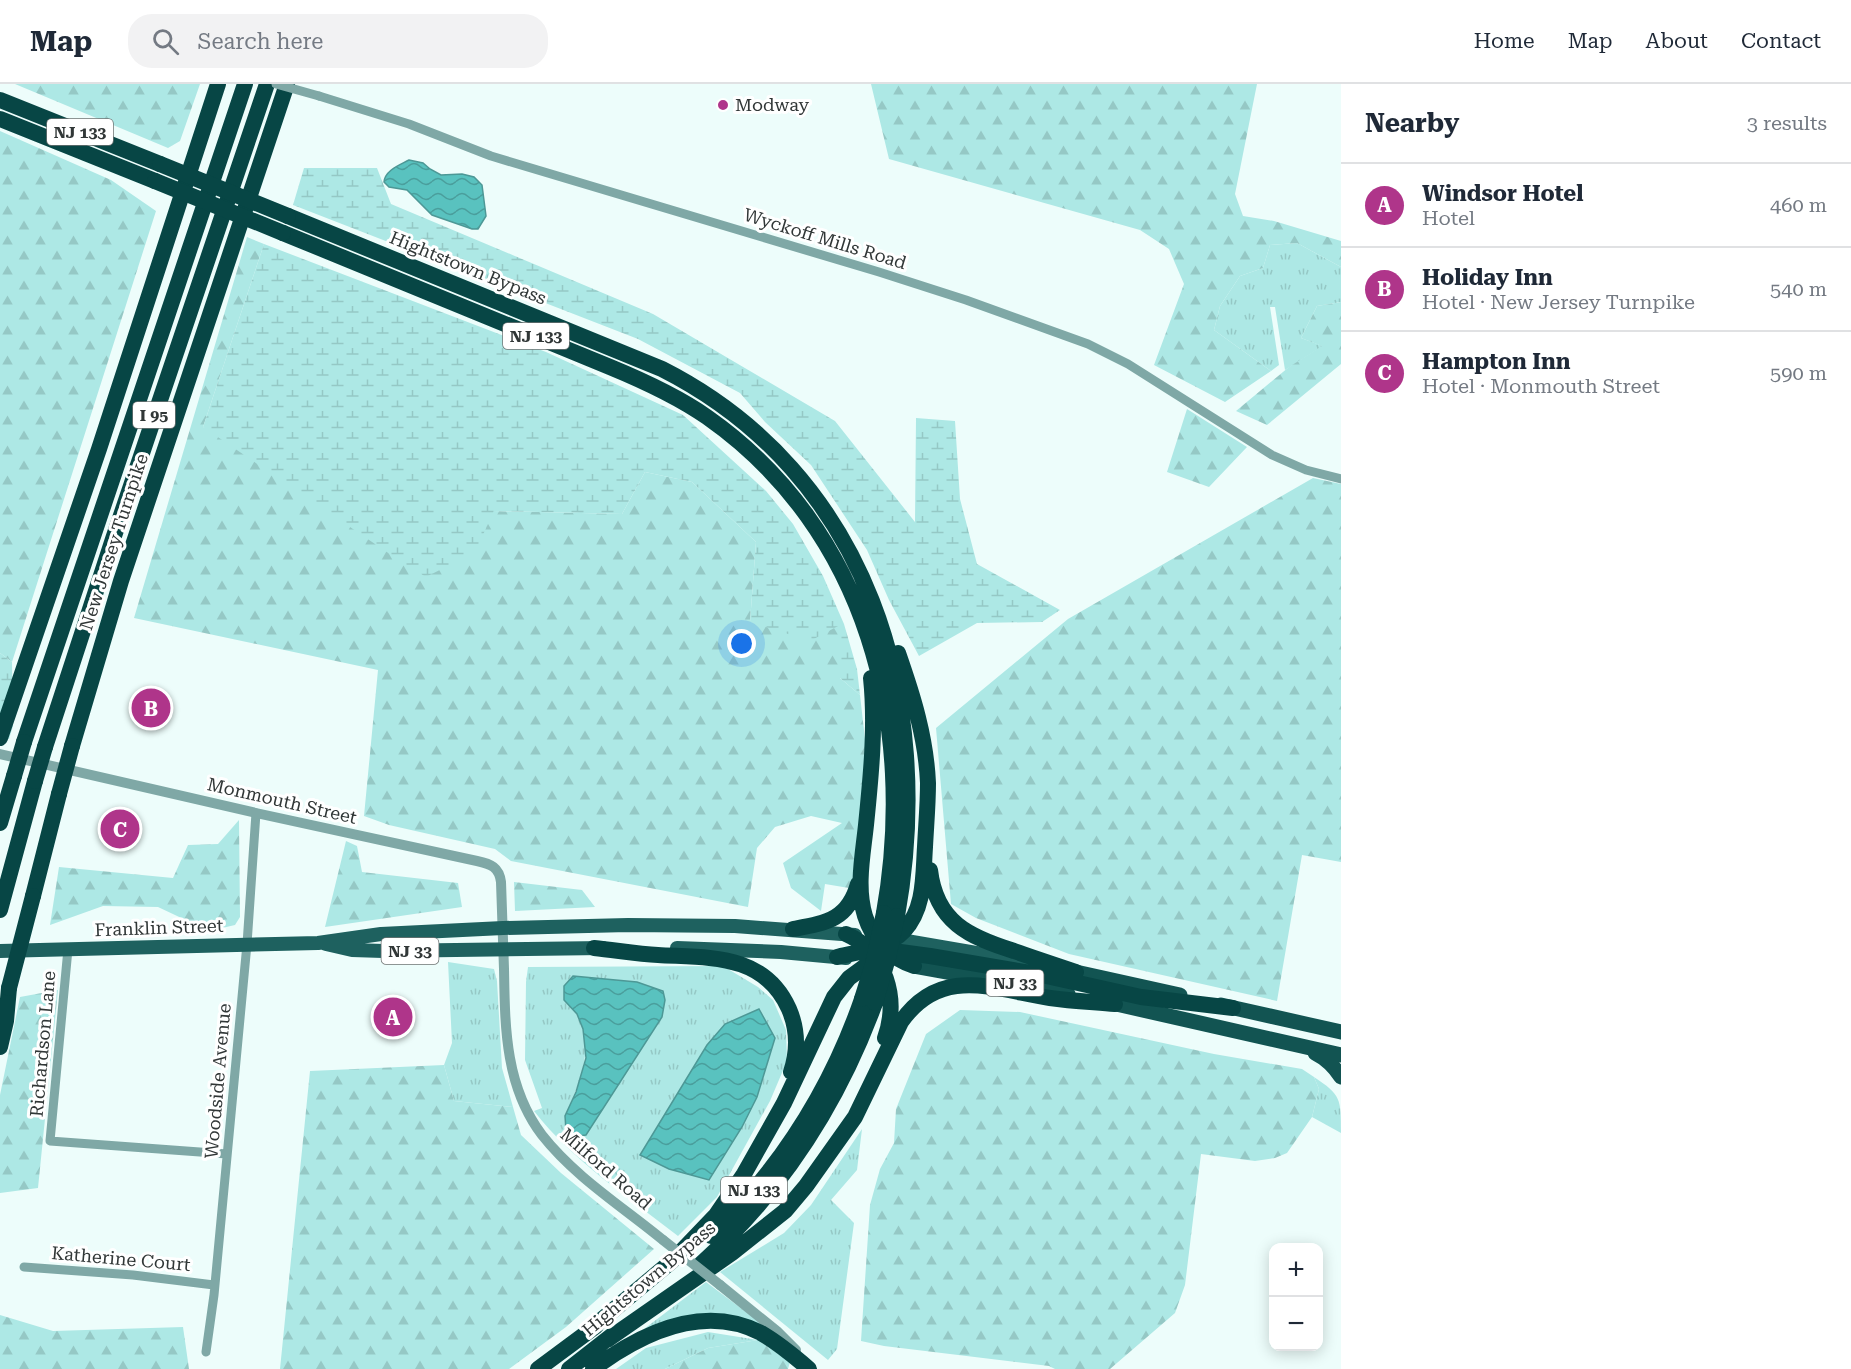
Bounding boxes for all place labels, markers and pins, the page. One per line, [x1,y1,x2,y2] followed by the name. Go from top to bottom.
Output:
[735,94,809,115] place label: Modway
[716,98,730,112] marker: Modway
[132,686,170,730] pin: B
[100,806,140,852] pin: C
[374,994,412,1040] pin: A

